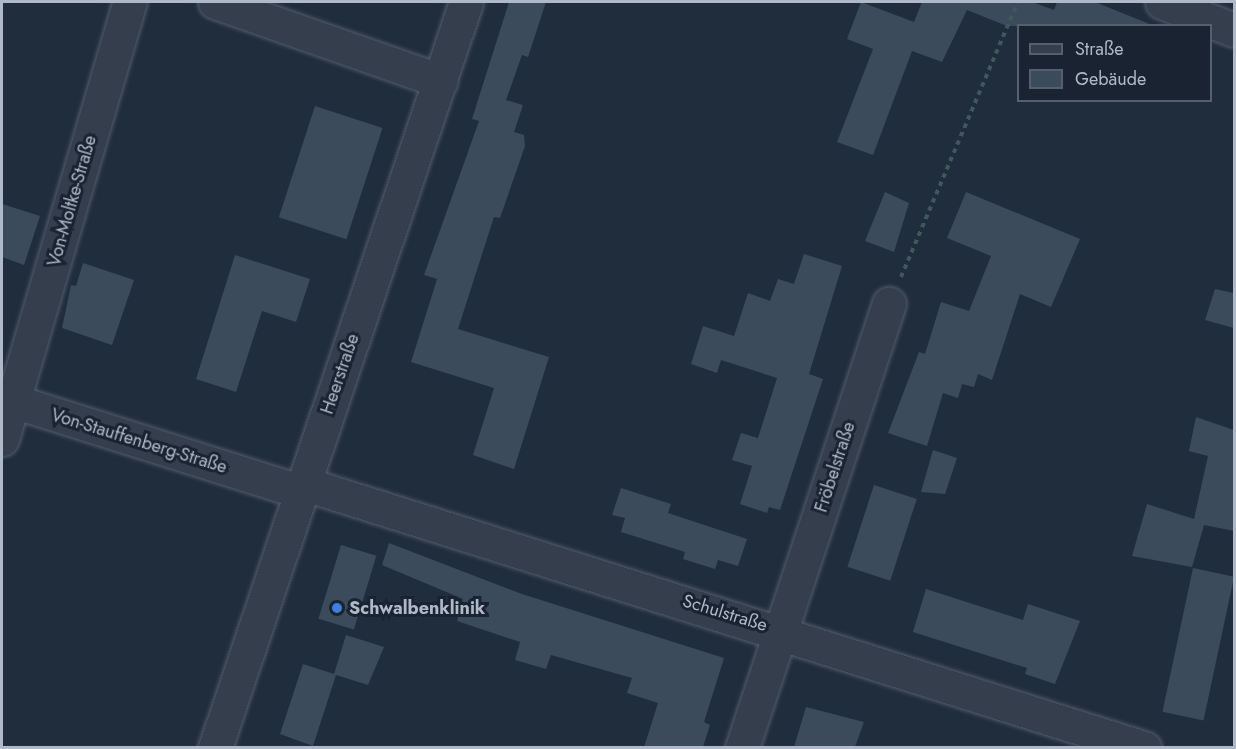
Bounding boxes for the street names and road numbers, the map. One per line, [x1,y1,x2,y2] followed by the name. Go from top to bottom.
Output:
[43,133,101,269] street label: Von-Moltke-Straße
[316,331,364,417] street label: Heerstraße
[48,404,230,478] street label: Von-Stauffenberg-Straße
[810,419,860,515] street label: Fröbelstraße
[680,590,770,636] street label: Schulstraße

